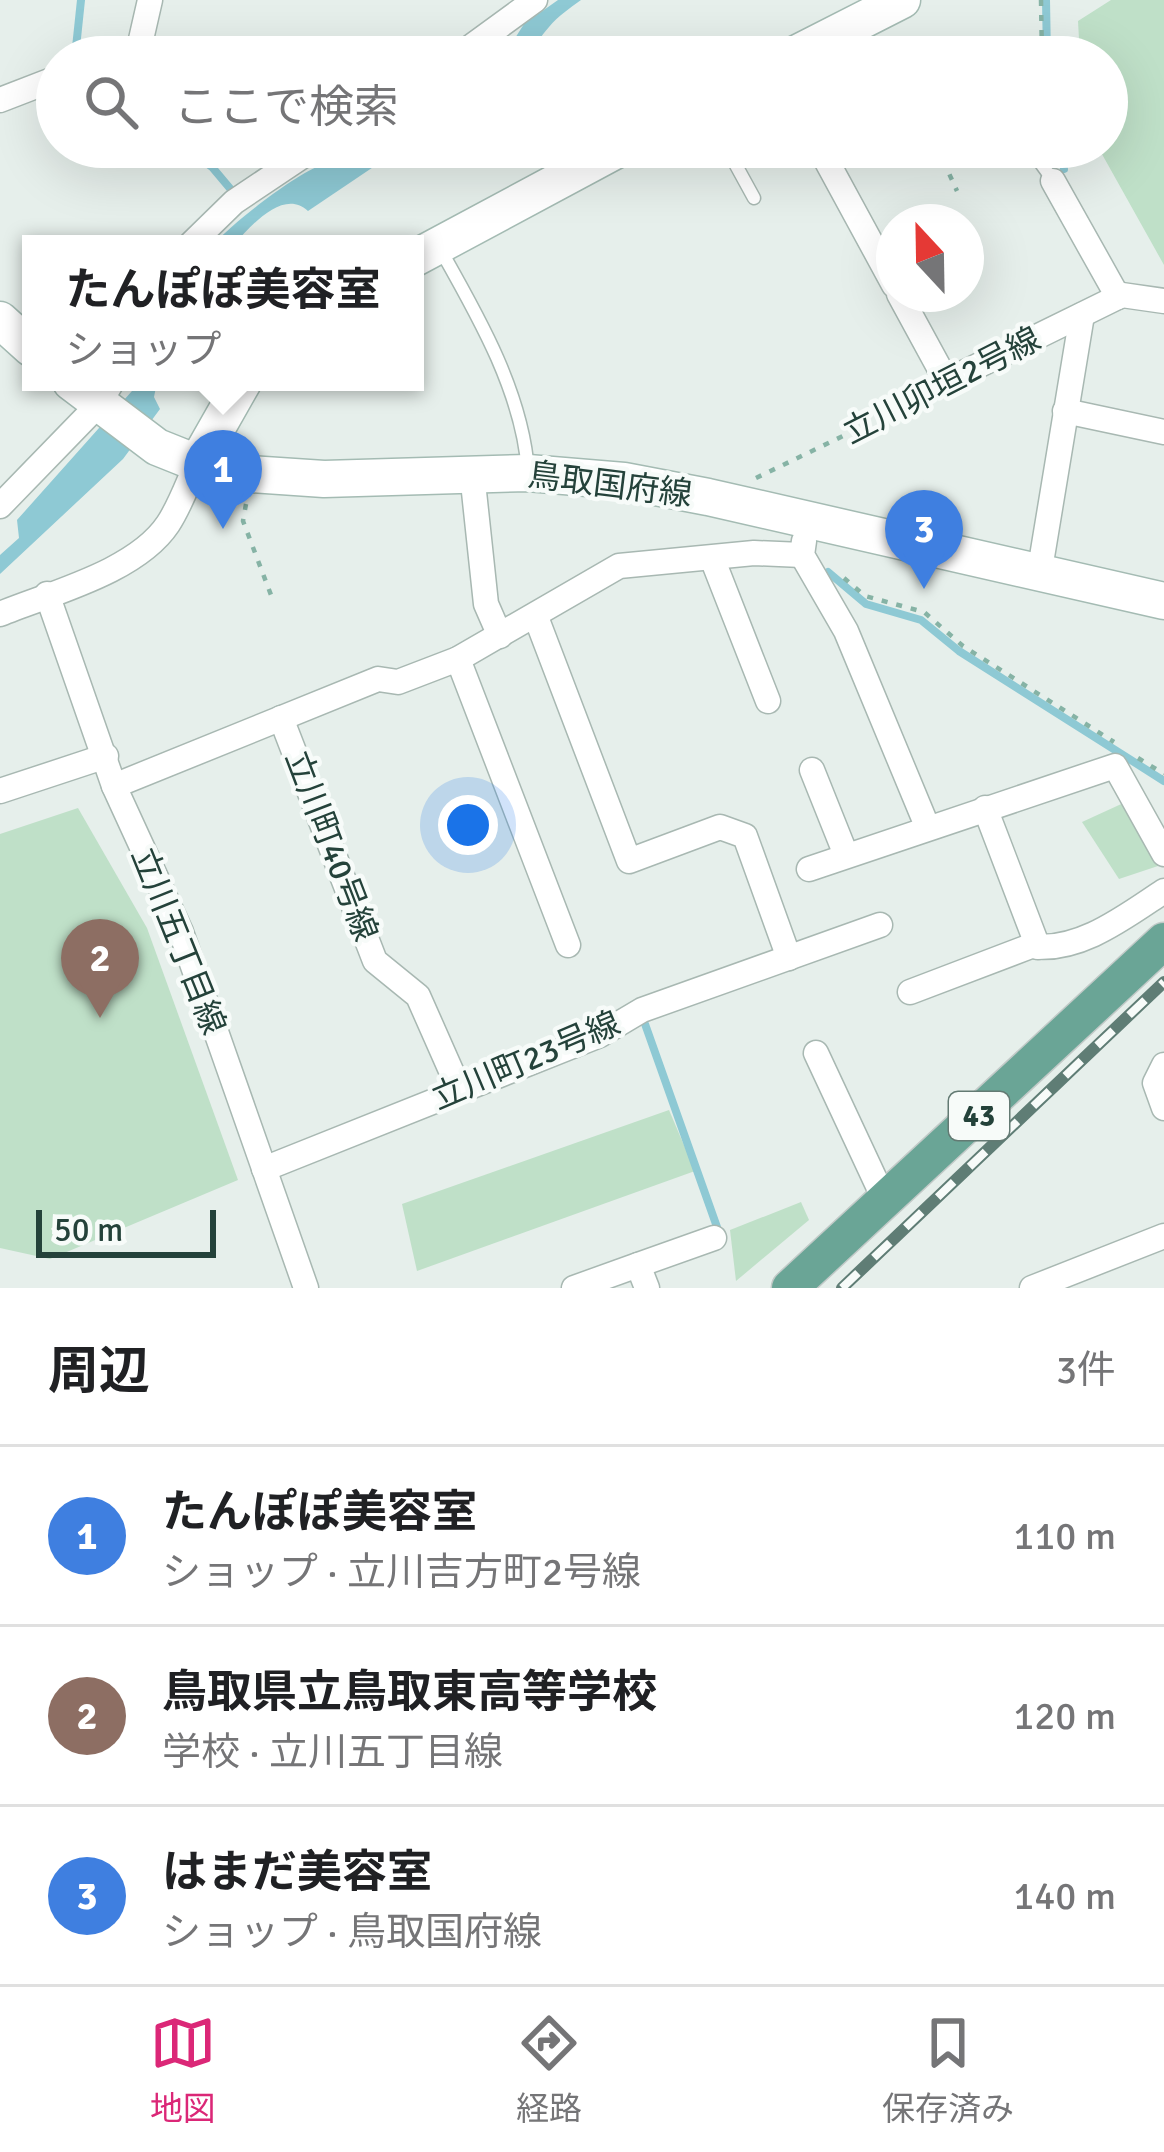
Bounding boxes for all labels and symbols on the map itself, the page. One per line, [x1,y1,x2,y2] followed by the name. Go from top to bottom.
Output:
[876,204,984,312] north arrow
[837,319,1047,453] street label: 立川卯垣2号線
[184,430,262,529] pin: 1
[526,455,694,515] street label: 鳥取国府線
[885,490,963,589] pin: 3
[276,745,386,947] street label: 立川町40号線
[438,795,498,855] your location
[122,842,234,1040] street label: 立川五丁目線
[61,919,139,1018] pin: 2
[426,1003,626,1119] street label: 立川町23号線
[949,1092,1009,1140] road number: 43
[36,1204,216,1257] scale bar

